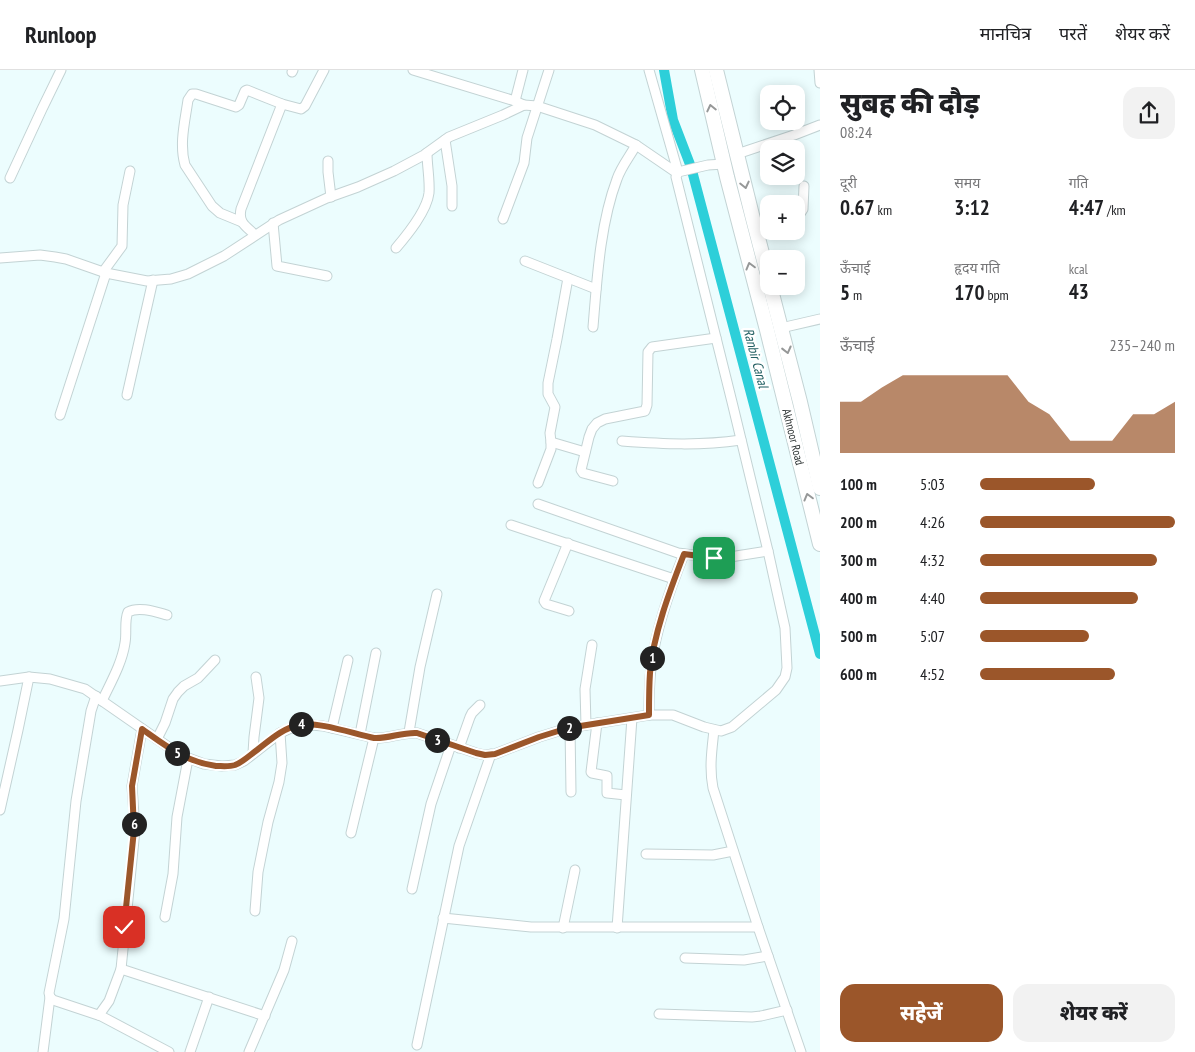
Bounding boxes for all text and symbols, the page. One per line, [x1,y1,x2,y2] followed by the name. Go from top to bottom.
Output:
[25,19,96,50] text: Runloop
[980,22,1031,45] text: मानचित्र
[1059,22,1087,45] text: परतें
[1115,22,1170,45] text: शेयर करें
[840,84,980,121] text: सुबह की दौड़
[760,85,805,295] map controls
[760,85,805,130] button: locate
[1123,87,1175,139] button: share
[706,103,717,112] one-way arrow
[840,122,872,142] text: 08:24
[760,140,805,185] button: layers
[840,174,857,192] text: दूरी
[954,174,980,192] text: समय
[1069,174,1088,192] text: गति
[739,181,750,190] one-way arrow
[840,194,875,221] text: 0.67
[954,194,990,221] text: 3:12
[1069,194,1104,221] text: 4:47
[760,195,805,240] button: +
[875,201,892,219] text: km
[1104,201,1126,219] text: /km
[760,250,805,295] button: −
[840,259,870,277] text: ऊँचाई
[954,259,1000,277] text: हृदय गति
[1069,260,1088,278] text: kcal
[746,262,756,270] one-way arrow
[1069,278,1089,305] text: 43
[840,279,850,306] text: 5
[954,279,984,306] text: 170
[850,286,862,304] text: m
[984,286,1009,304] text: bpm
[739,326,773,392] water label: Ranbir Canal
[840,335,875,355] text: ऊँचाई
[1110,335,1175,355] text: 235–240 m
[781,346,792,355] one-way arrow
[779,407,808,467] street label: Akhnoor Road
[840,474,877,494] text: 100 m
[920,474,945,494] text: 5:03
[804,493,814,501] one-way arrow
[840,512,877,532] text: 200 m
[920,512,945,532] text: 4:26
[693,537,735,579] pin
[700,544,728,572] icon: arrive
[840,550,877,570] text: 300 m
[920,550,945,570] text: 4:32
[840,588,877,608] text: 400 m
[920,588,945,608] text: 4:40
[840,626,877,646] text: 500 m
[920,626,945,646] text: 5:07
[640,646,664,670] pin: 1
[649,649,656,667] text: 1
[840,664,877,684] text: 600 m
[920,664,945,684] text: 4:52
[288,712,314,736] pin: 4
[298,715,305,733] text: 4
[556,716,582,740] pin: 2
[566,719,573,737] text: 2
[424,728,450,752] pin: 3
[434,731,441,749] text: 3
[164,740,190,766] pin: 5
[174,744,181,762] text: 5
[122,812,146,836] pin: 6
[131,815,138,833] text: 6
[103,906,145,948] pin
[110,913,138,941] icon: check
[840,984,1003,1042] button: सहेजें
[1013,984,1175,1042] button: शेयर करें

